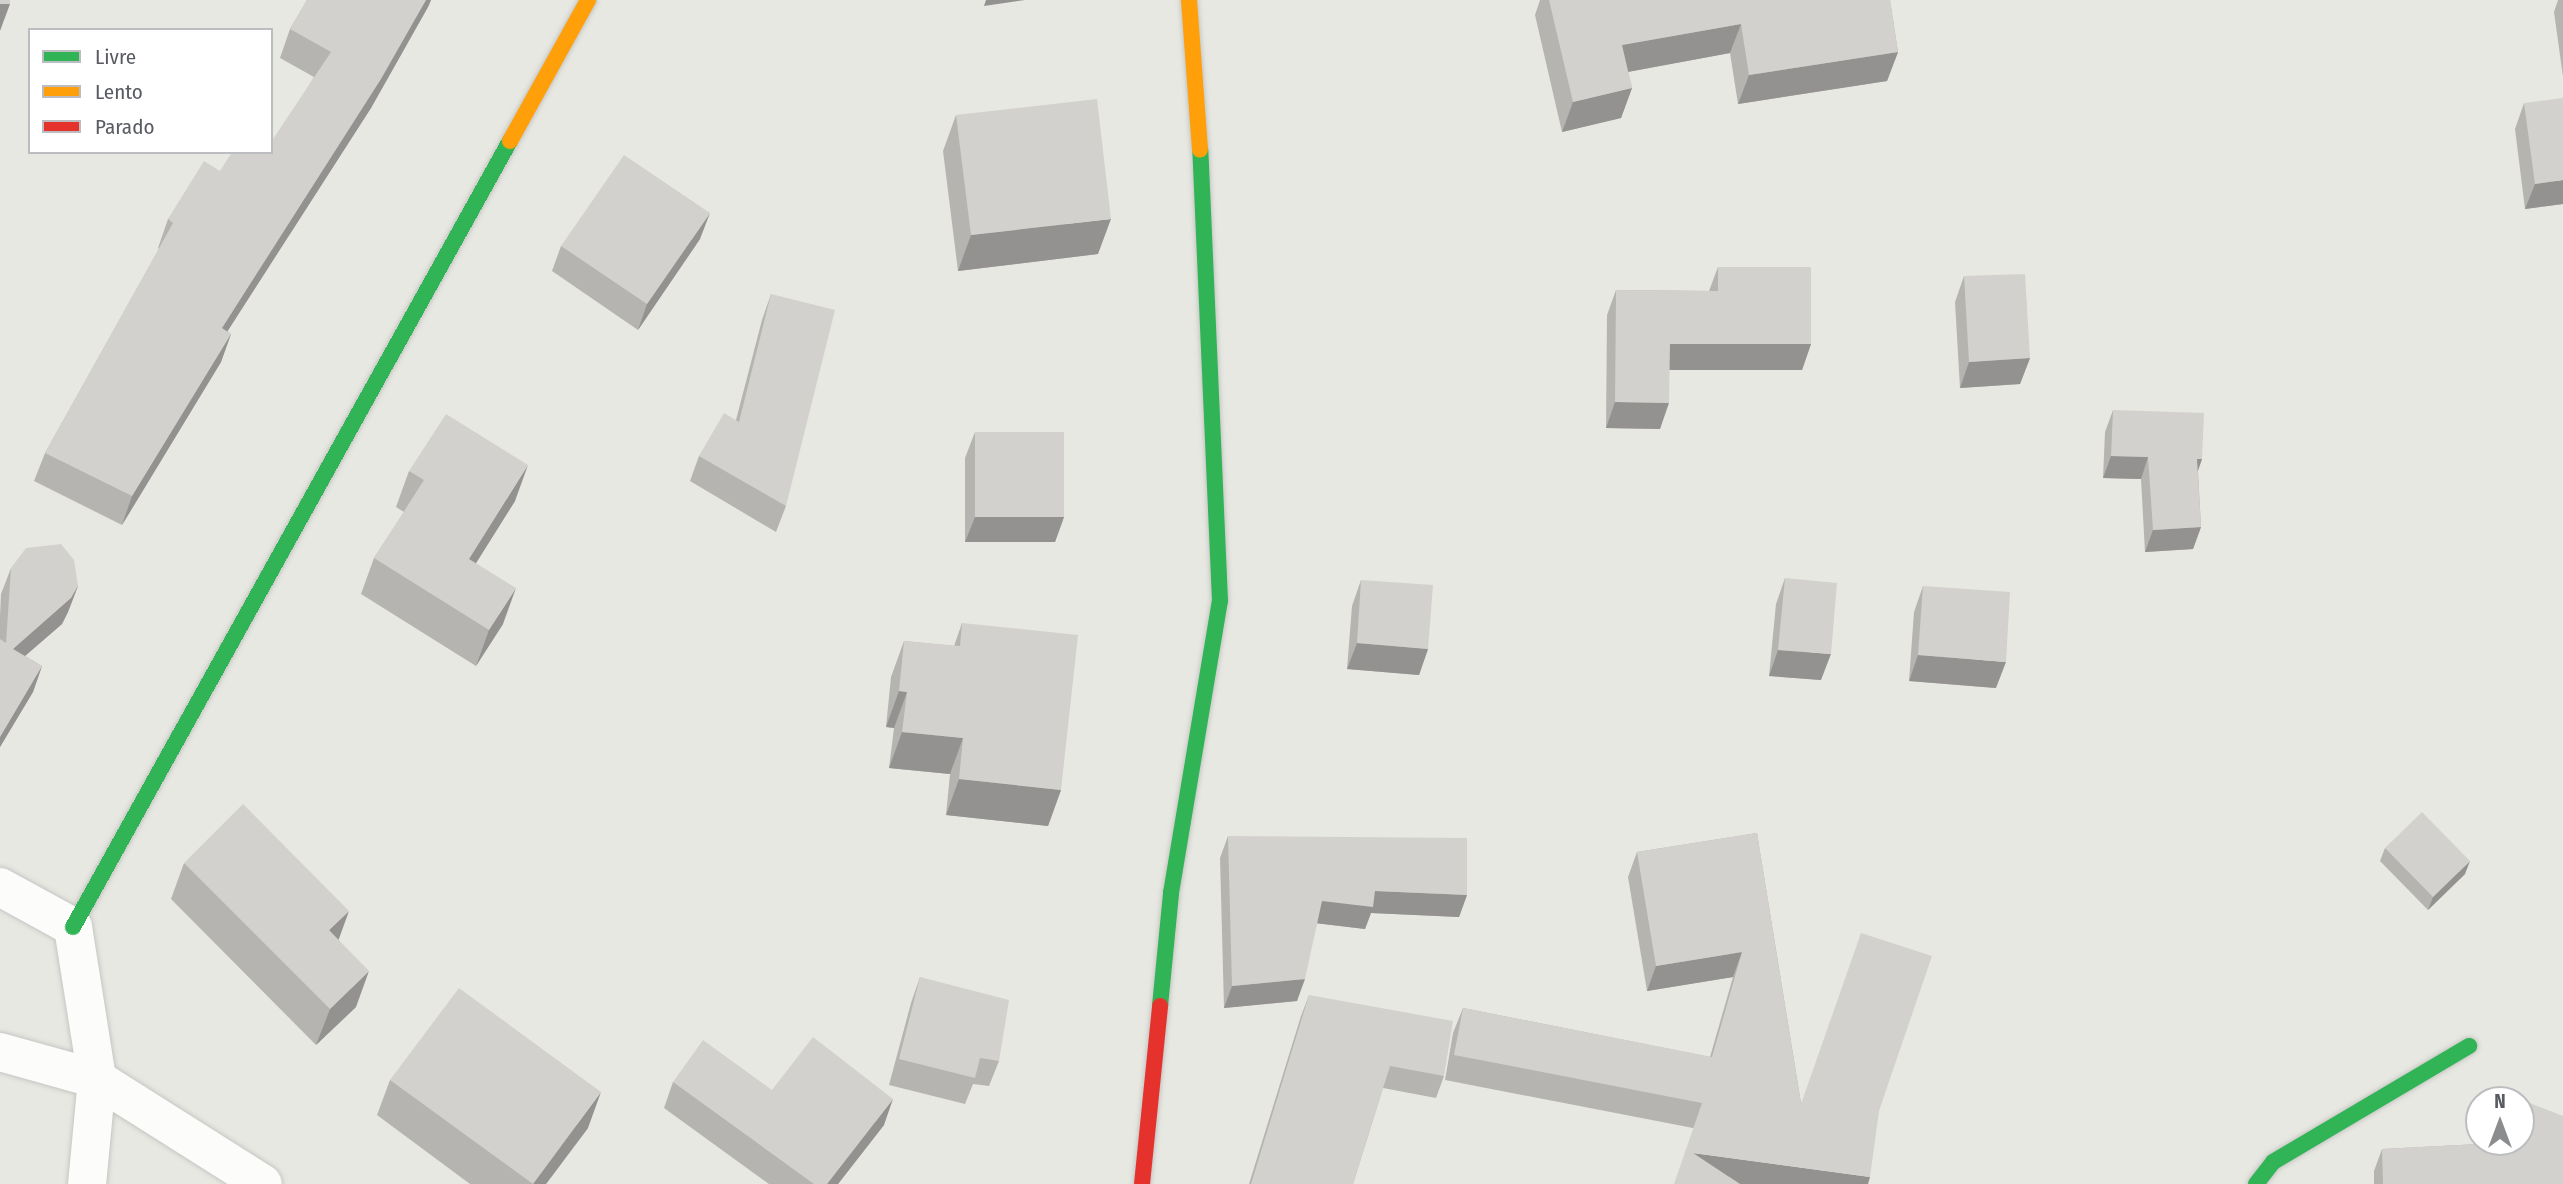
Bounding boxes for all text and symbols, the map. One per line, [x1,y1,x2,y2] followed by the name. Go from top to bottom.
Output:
[28,28,273,154] legend
[95,44,136,70] text: Livre
[95,79,143,105] text: Lento
[95,114,154,140] text: Parado
[2465,1086,2535,1156] north arrow
[2494,1090,2506,1113] text: N

